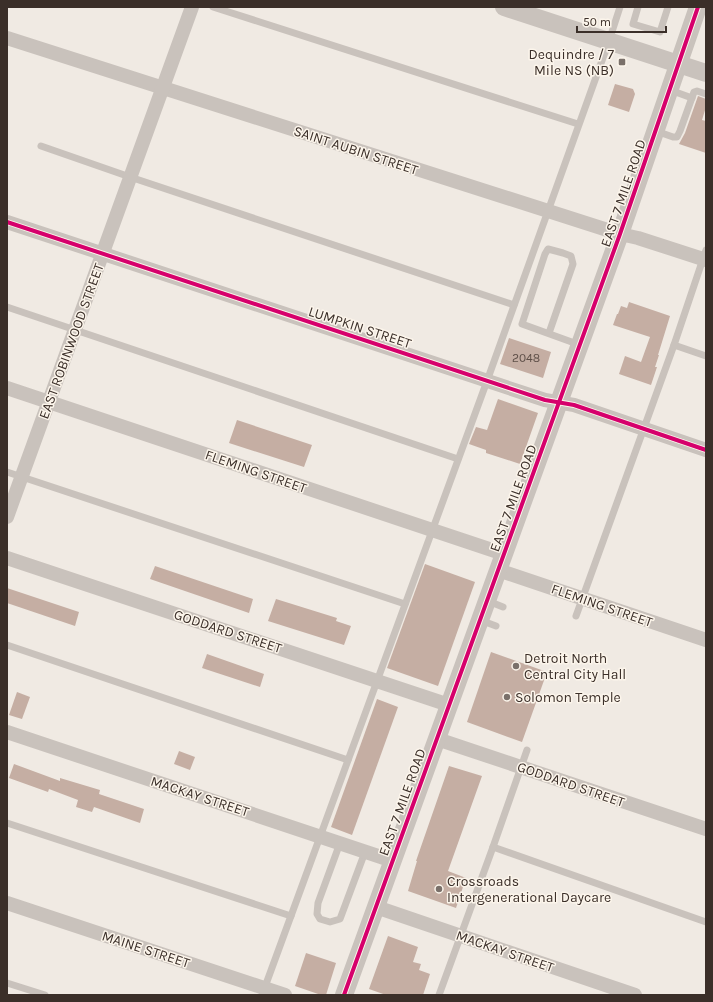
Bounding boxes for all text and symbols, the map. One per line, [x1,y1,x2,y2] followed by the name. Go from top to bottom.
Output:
[577,8,666,34] scale bar
[583,15,611,29] text: 50 m
[528,46,614,79] place label: Dequindre / 7 Mile NS (NB)
[617,57,627,67] marker: Dequindre / 7 Mile NS (NB)
[291,122,420,179] street label: SAINT AUBIN STREET
[597,137,650,249] street label: EAST 7 MILE ROAD
[35,261,108,421] street label: EAST ROBINWOOD STREET
[306,303,414,352] street label: LUMPKIN STREET
[512,351,540,365] house number: 2048
[486,442,541,554] street label: EAST 7 MILE ROAD
[203,446,309,497] street label: FLEMING STREET
[549,580,655,631] street label: FLEMING STREET
[172,606,284,657] street label: GODDARD STREET
[524,650,626,683] place label: Detroit North Central City Hall
[511,661,521,671] marker: Detroit North Central City Hall
[515,689,621,706] place label: Solomon Temple
[502,692,512,702] marker: Solomon Temple
[375,746,430,858] street label: EAST 7 MILE ROAD
[515,758,627,811] street label: GODDARD STREET
[148,773,251,820] street label: MACKAY STREET
[447,873,611,906] place label: Crossroads Intergenerational Daycare
[434,884,444,894] marker: Crossroads Intergenerational Daycare
[100,927,192,972] street label: MAINE STREET
[454,927,556,976] street label: MACKAY STREET

